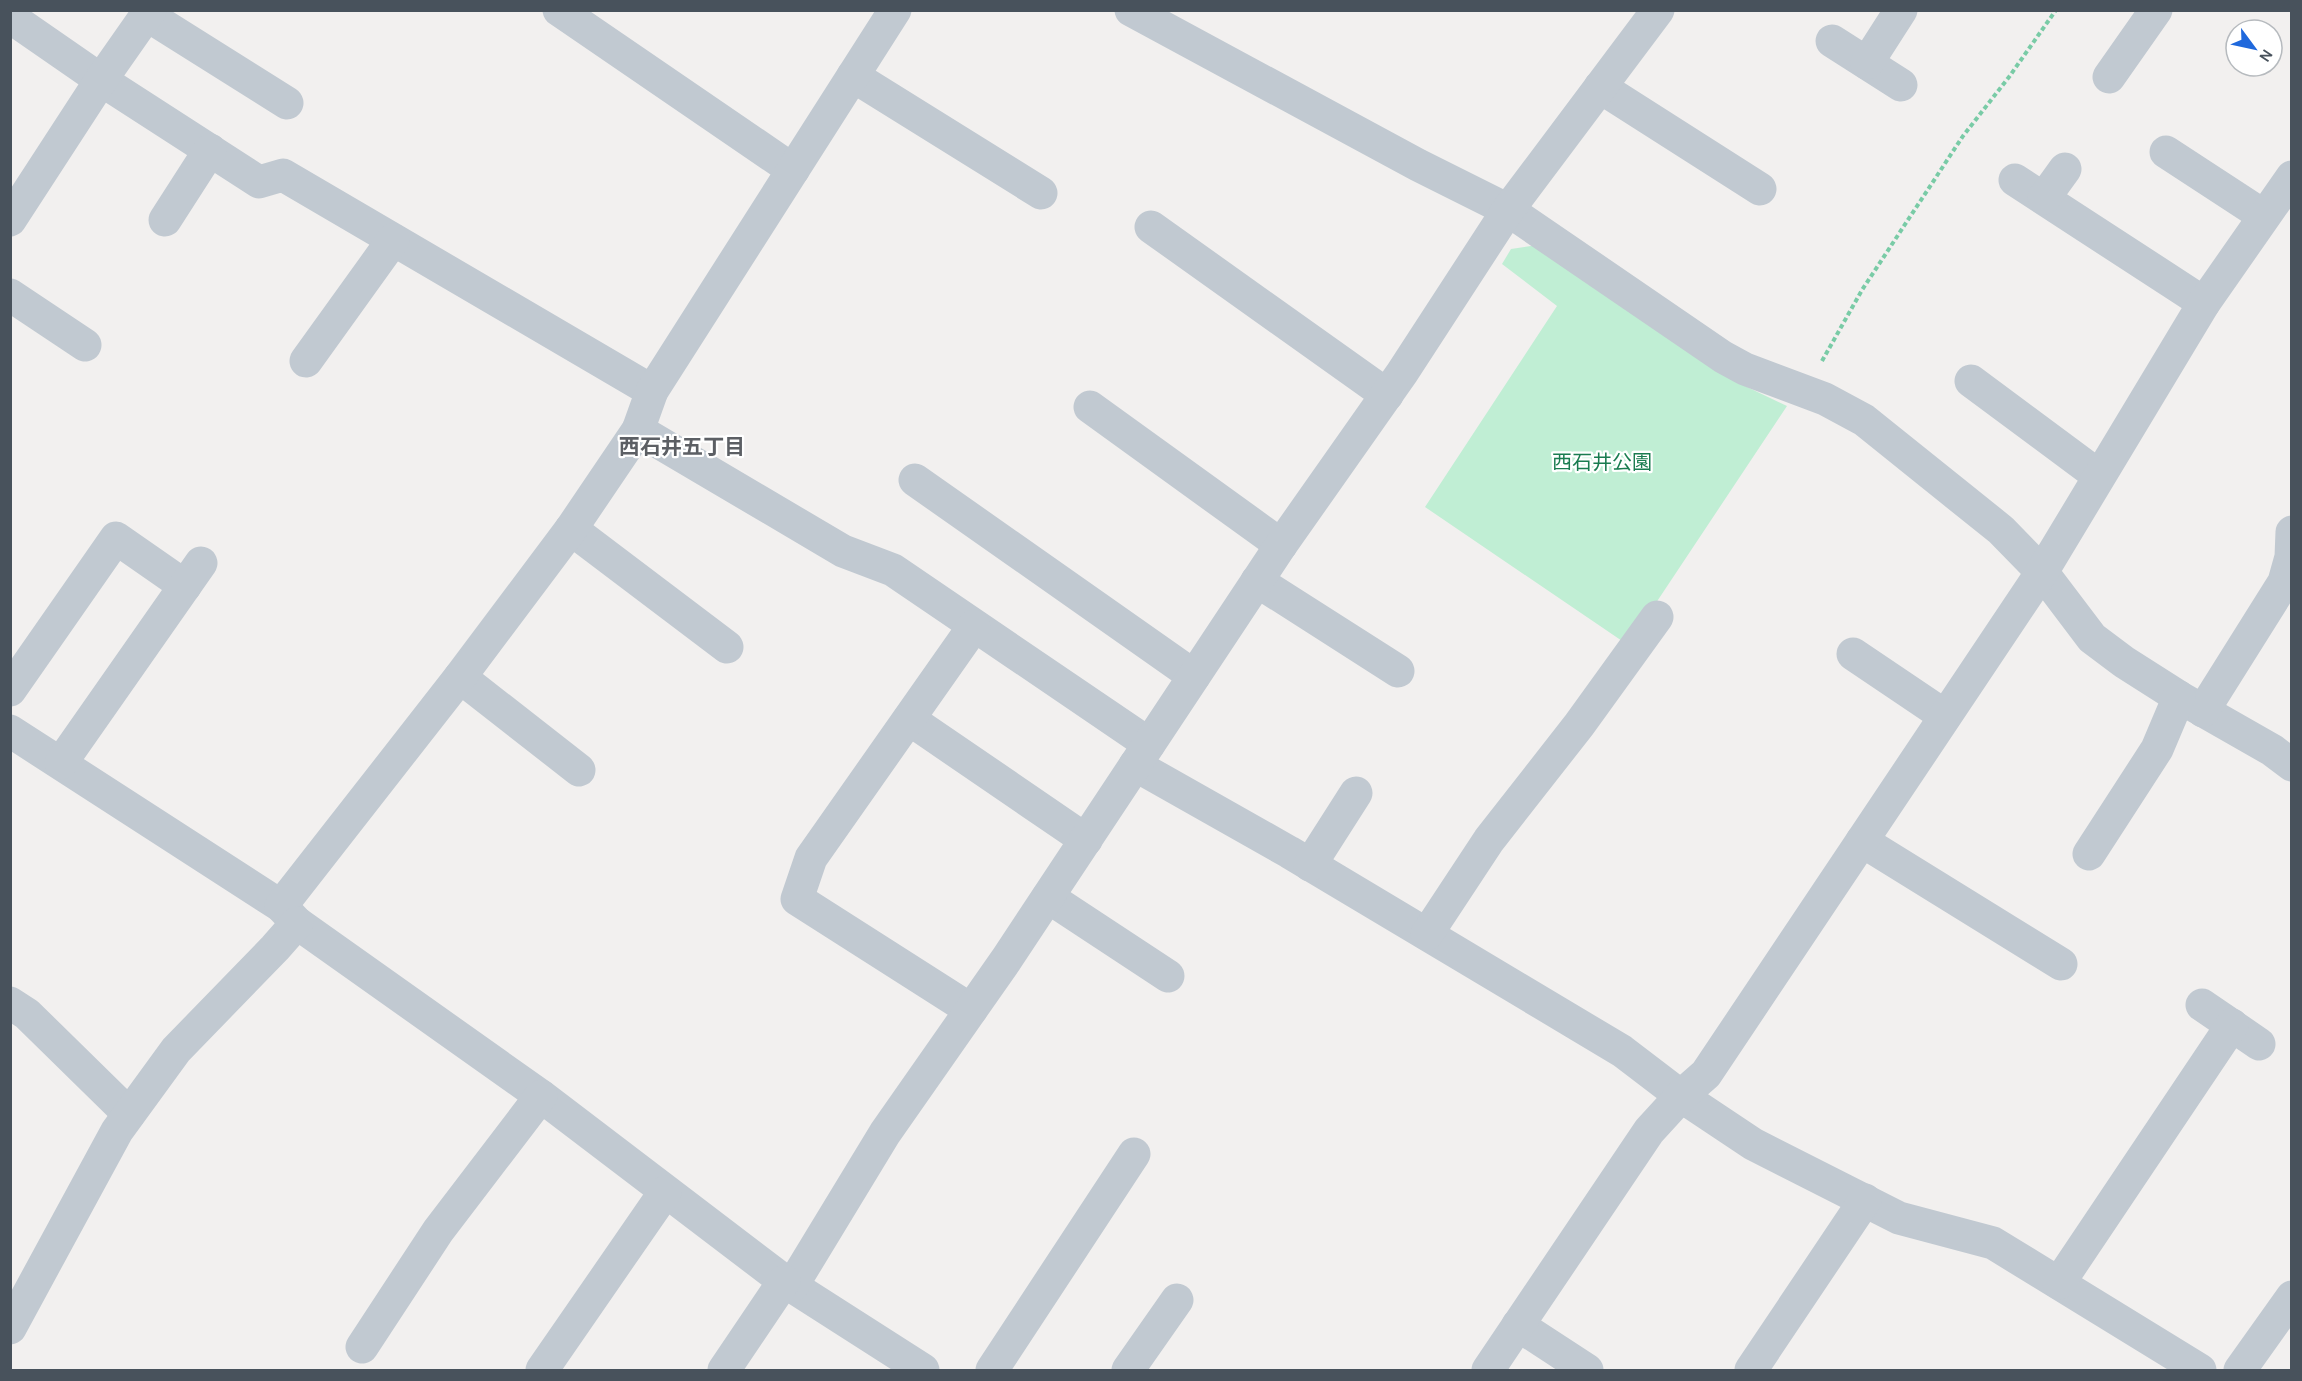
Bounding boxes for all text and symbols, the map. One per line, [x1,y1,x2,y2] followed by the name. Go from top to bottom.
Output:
[2224,18,2284,78] north arrow
[2255,46,2277,66] text: N
[619,435,745,459] district label: 西石井五丁目
[1552,451,1652,474] park label: 西石井公園

